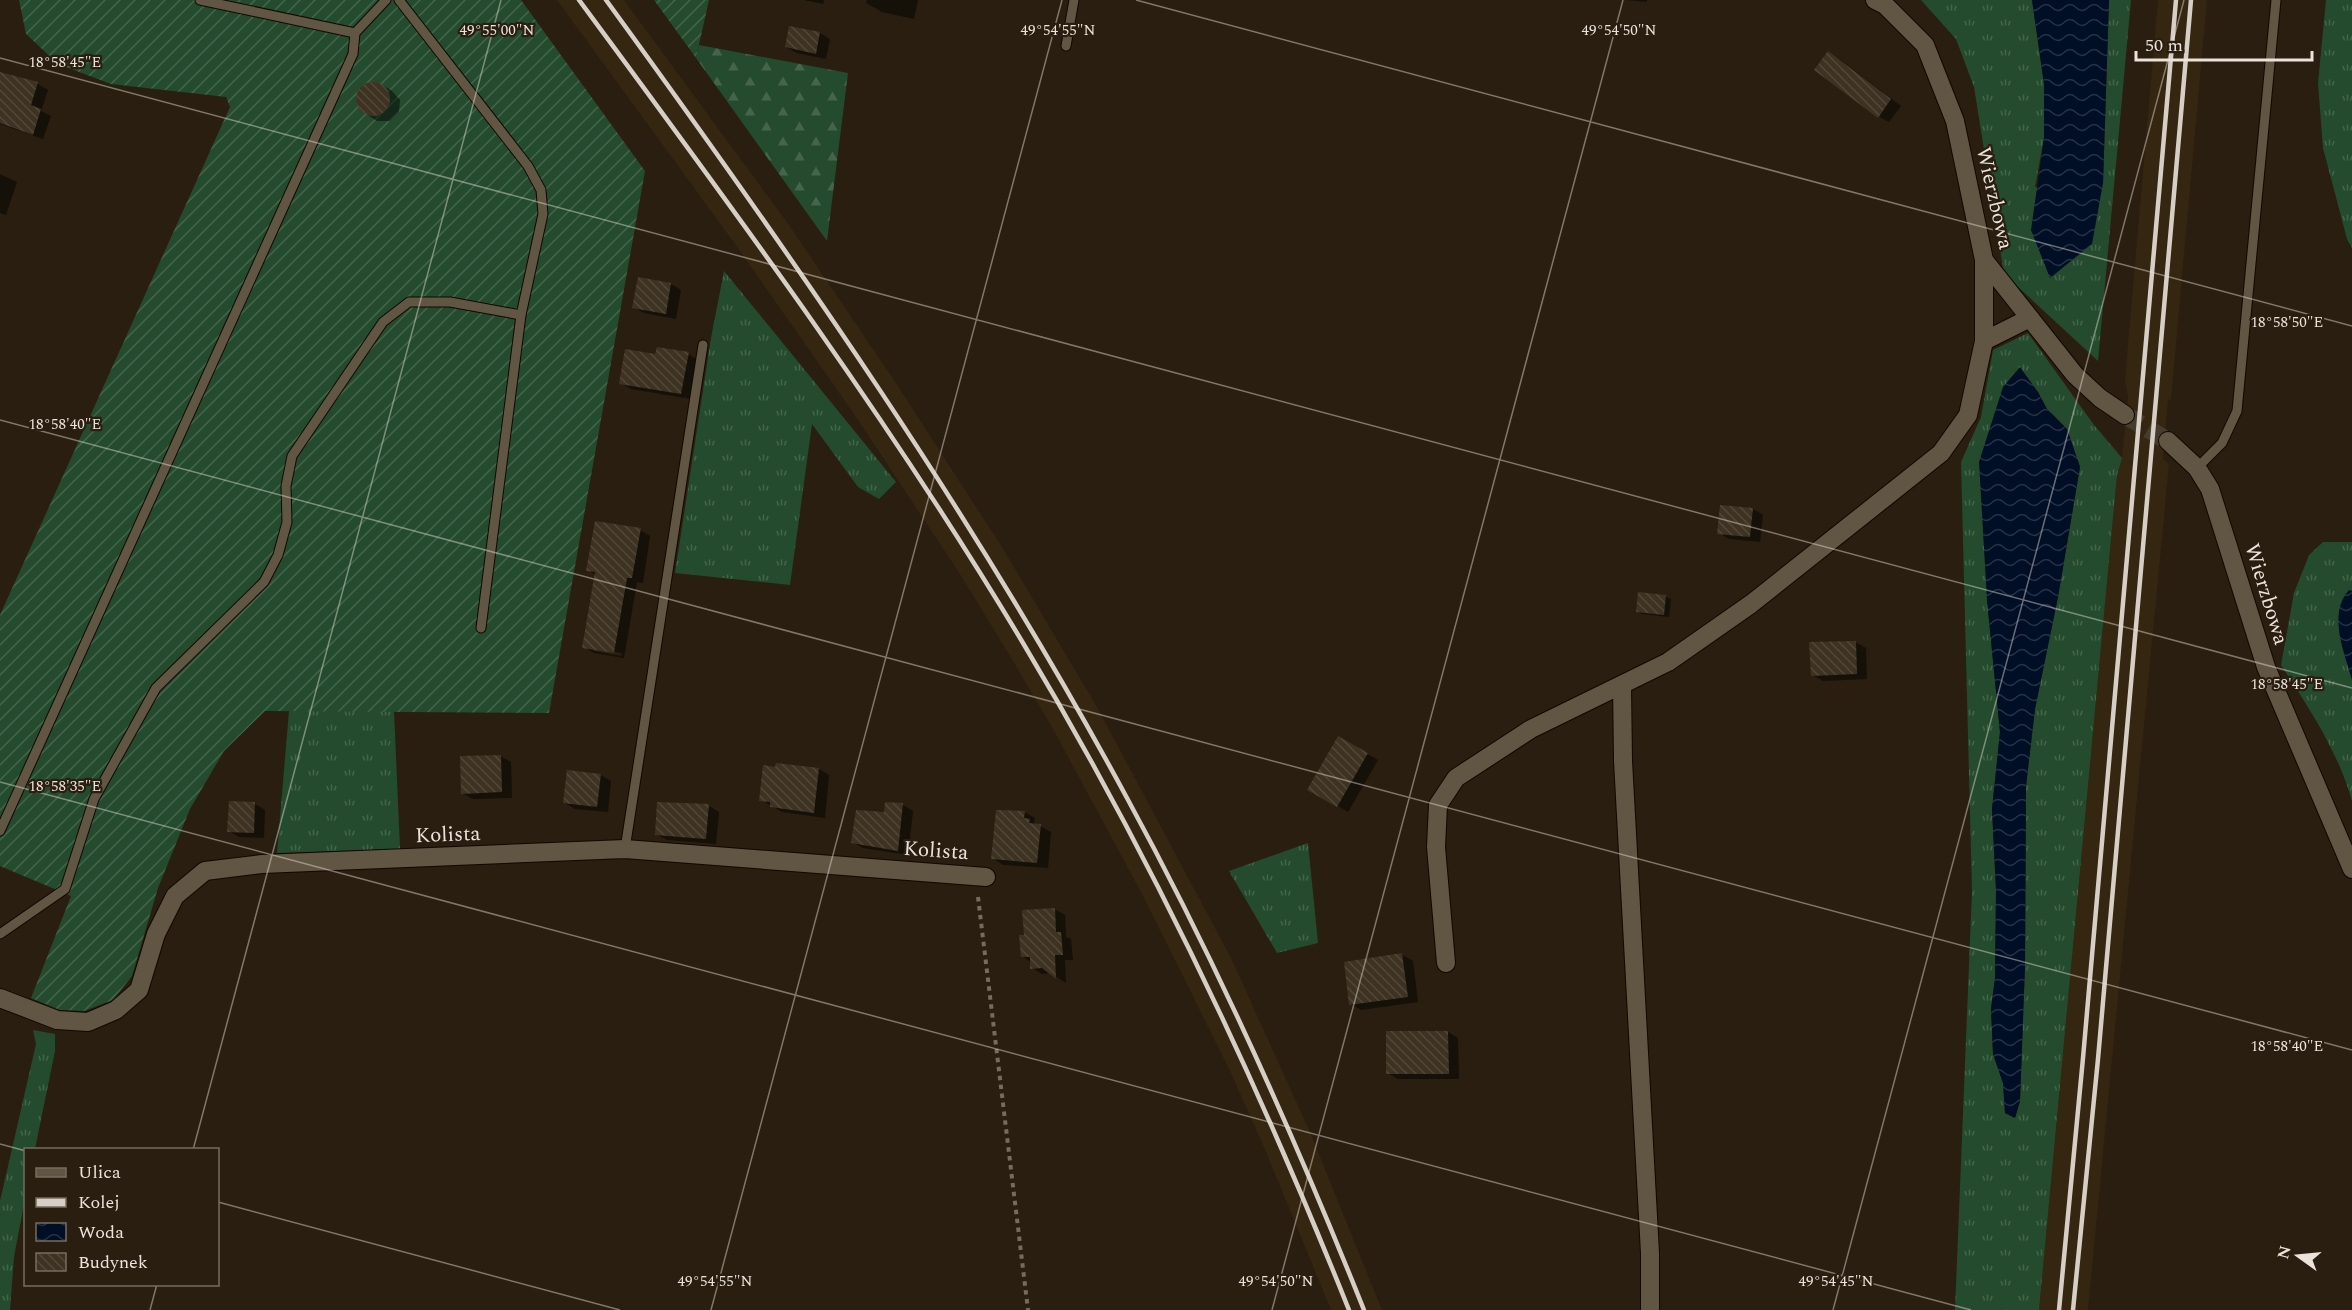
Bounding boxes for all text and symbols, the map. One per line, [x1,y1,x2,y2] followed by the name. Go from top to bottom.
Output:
[460,19,535,42] text: 49°55'00"N
[1021,19,1096,42] text: 49°54'55"N
[1582,19,1657,42] text: 49°54'50"N
[2136,24,2312,62] scale bar
[2145,32,2183,59] text: 50 m
[29,51,101,74] text: 18°58'45"E
[1967,144,2022,253] street label: Wierzbowa
[2251,311,2323,334] text: 18°58'50"E
[29,413,101,436] text: 18°58'40"E
[2235,540,2297,650] street label: Wierzbowa
[2251,673,2323,696] text: 18°58'45"E
[29,775,101,798] text: 18°58'35"E
[415,818,482,852] street label: Kolista
[902,833,970,869] street label: Kolista
[2251,1035,2323,1058] text: 18°58'40"E
[24,1148,219,1286] legend
[78,1159,121,1186] text: Ulica
[78,1189,120,1216] text: Kolej
[78,1219,124,1246] text: Woda
[2268,1226,2328,1286] north arrow
[2271,1243,2298,1262] text: N
[78,1249,148,1276] text: Budynek
[678,1270,753,1293] text: 49°54'55"N
[1239,1270,1314,1293] text: 49°54'50"N
[1799,1270,1874,1293] text: 49°54'45"N

